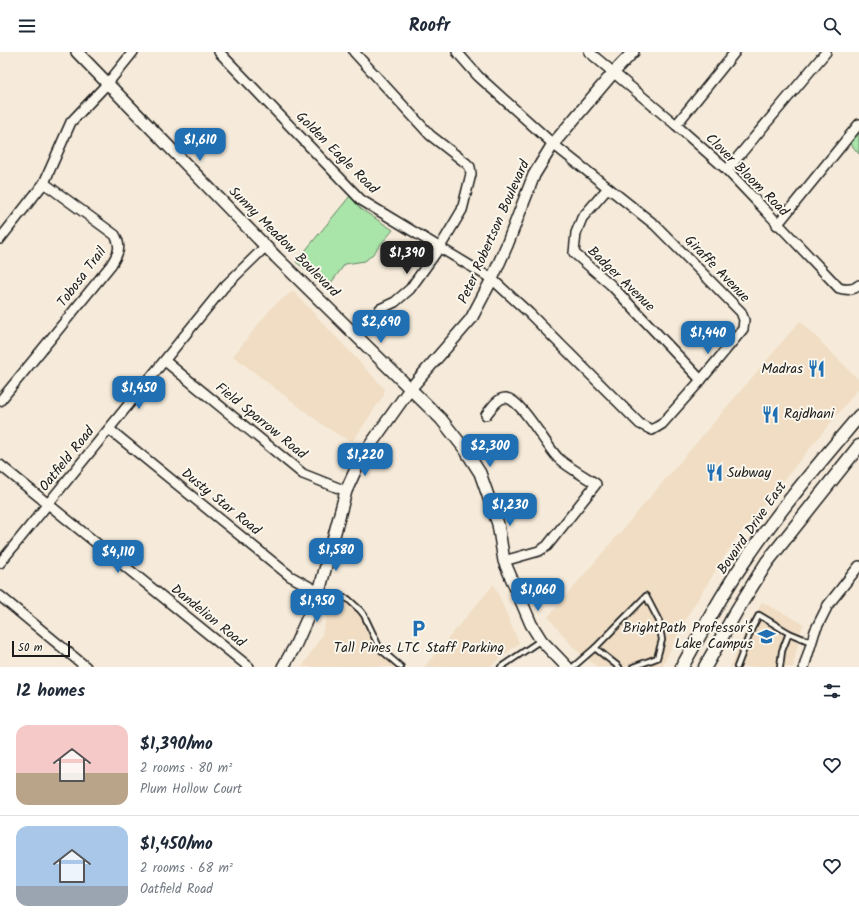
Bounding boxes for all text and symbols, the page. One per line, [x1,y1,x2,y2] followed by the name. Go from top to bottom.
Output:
[409,12,450,41] text: Roofr
[16,15,38,37] icon: menu
[821,15,843,37] icon: search
[291,107,384,200] street label: Golden Eagle Road
[167,128,233,162] pin: $1,610
[700,128,795,223] street label: Clover Bloom Road
[184,130,216,151] text: $1,610
[452,156,536,307] street label: Peter Robertson Boulevard
[223,181,345,303] street label: Sunny Meadow Boulevard
[679,230,756,308] street label: Giraffe Avenue
[374,241,440,275] pin: $1,390
[582,241,660,318] street label: Badger Avenue
[52,242,113,312] street label: Tobosa Trail
[389,243,425,264] text: $1,390
[348,310,414,344] pin: $2,690
[362,312,400,333] text: $2,690
[675,321,741,355] pin: $1,440
[690,323,726,344] text: $1,440
[761,358,803,380] place label: Madras
[806,359,826,379] restaurant icon: Madras
[106,376,172,410] pin: $1,450
[210,377,312,466] street label: Field Sparrow Road
[121,378,157,399] text: $1,450
[784,403,835,425] place label: Rajdhani
[761,404,781,424] restaurant icon: Rajdhani
[34,421,101,496] street label: Oatfield Road
[457,434,523,468] pin: $2,300
[470,436,510,457] text: $2,300
[332,443,398,477] pin: $1,220
[347,445,383,466] text: $1,220
[727,462,772,484] place label: Subway
[176,463,266,542] street label: Dusty Star Road
[704,463,724,483] restaurant icon: Subway
[712,476,793,579] street label: Bovaird Drive East
[477,493,543,527] pin: $1,230
[492,495,528,516] text: $1,230
[303,538,369,572] pin: $1,580
[85,540,151,574] pin: $4,110
[318,540,354,561] text: $1,580
[102,542,134,563] text: $4,110
[505,578,571,612] pin: $1,060
[166,579,251,654] street label: Dandelion Road
[520,580,556,601] text: $1,060
[284,589,350,623] pin: $1,950
[300,591,334,612] text: $1,950
[623,617,753,655] place label: BrightPath Professor's Lake Campus
[409,618,429,638] parking icon: Tall Pines LTC Staff Parking
[756,626,776,646] school or university icon: BrightPath Professor's Lake Campus
[334,637,504,659] place label: Tall Pines LTC Staff Parking
[12,639,70,658] scale bar
[18,639,43,657] text: 50 m
[16,678,85,705] text: 12 homes
[821,680,843,702] icon: filters
[140,731,213,758] text: $1,390/mo
[48,741,96,789] icon: home
[821,754,843,776] icon: heart
[140,758,232,779] text: 2 rooms · 80 m²
[140,779,242,800] text: Plum Hollow Court
[140,831,213,858] text: $1,450/mo
[48,842,96,890] icon: home
[821,855,843,877] icon: heart
[140,858,233,879] text: 2 rooms · 68 m²
[140,879,213,900] text: Oatfield Road

